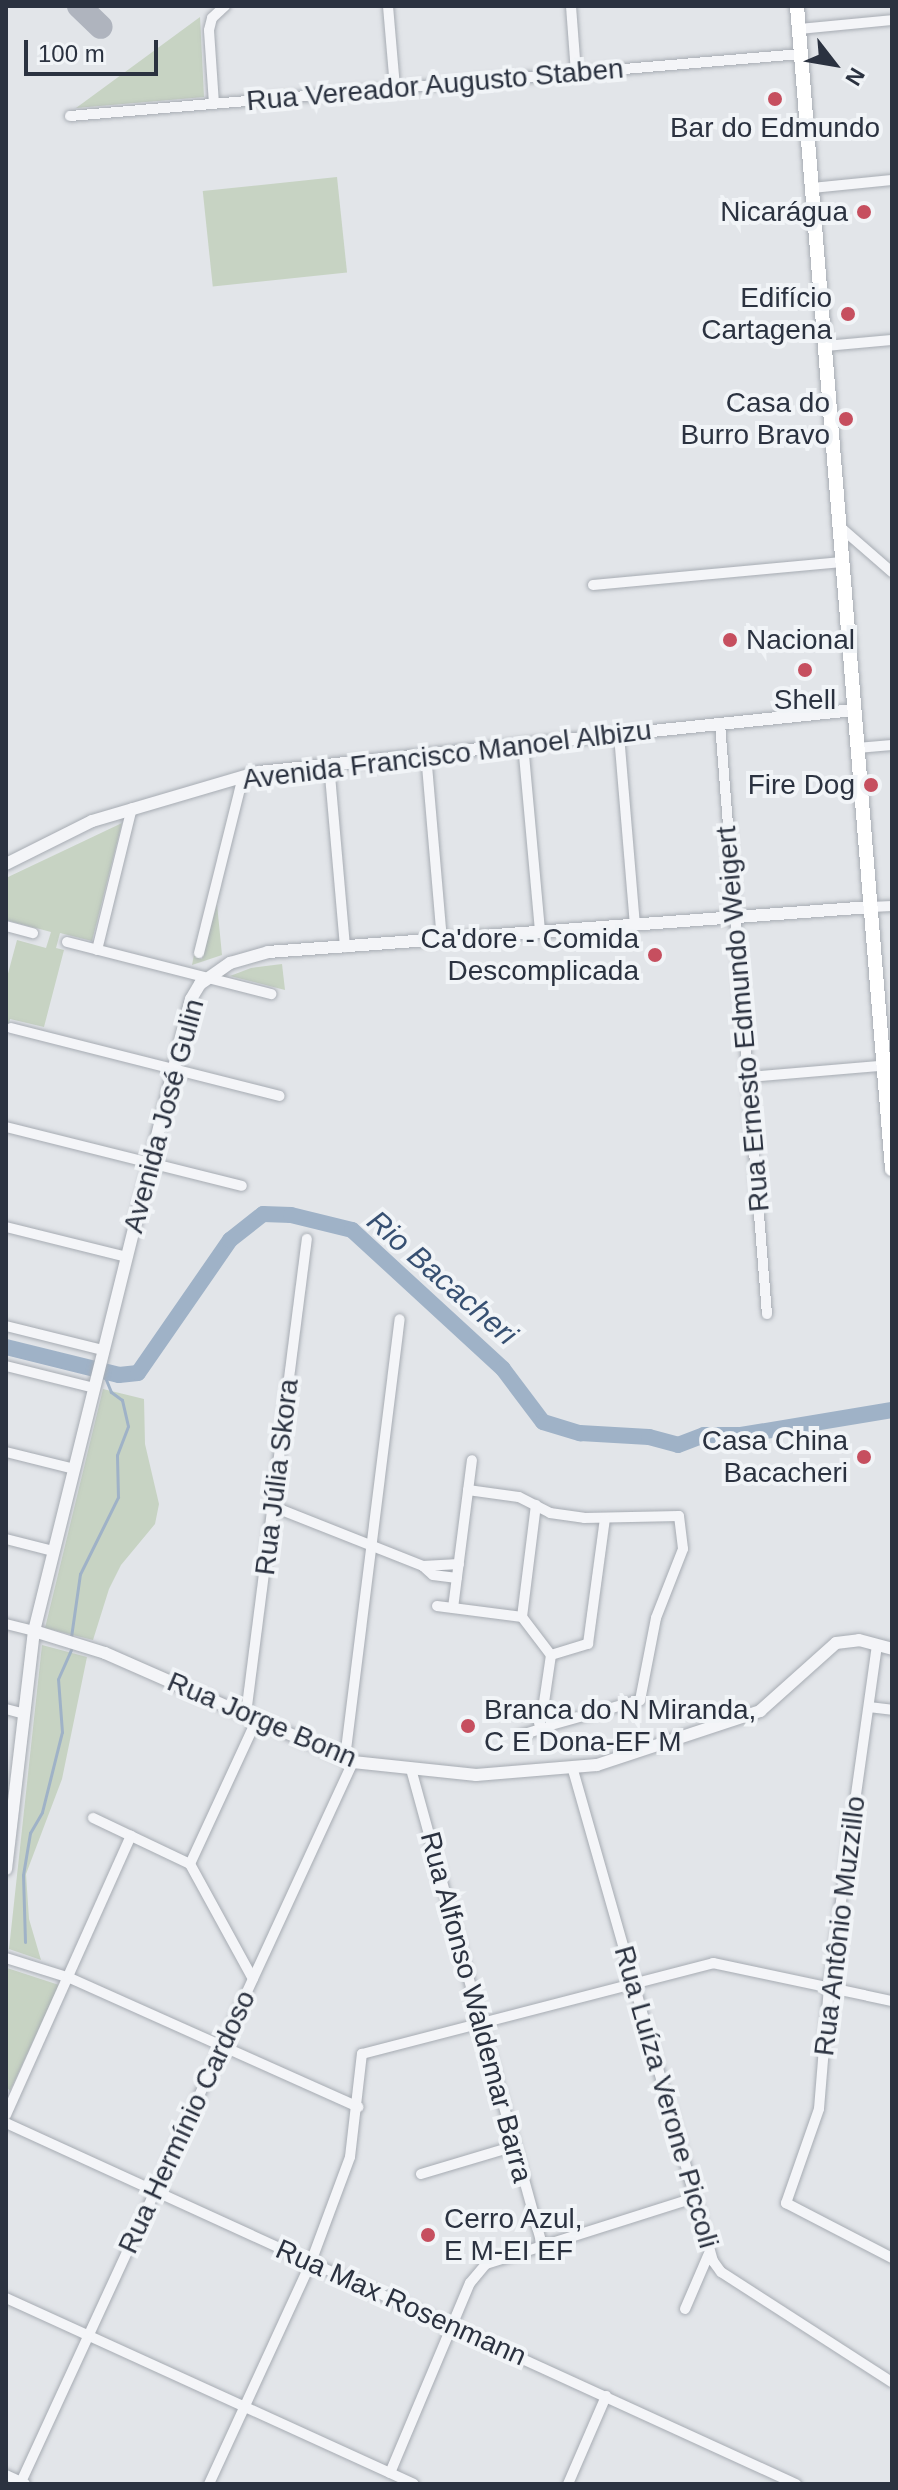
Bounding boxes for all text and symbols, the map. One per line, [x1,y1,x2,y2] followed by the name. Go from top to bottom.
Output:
[28,24,162,74] scale bar
[794,24,874,104] north arrow
[38,40,105,67] text: 100 m
[244,52,626,118] street label: Rua Vereador Augusto Staben
[840,63,870,90] text: N
[766,90,784,108] marker: Bar do Edmundo
[670,111,880,145] place label: Bar do Edmundo
[720,195,848,229] place label: Nicarágua
[855,203,873,221] marker: Nicarágua
[701,281,832,347] place label: Edifício Cartagena
[839,305,857,323] marker: Edifício Cartagena
[681,386,830,452] place label: Casa do Burro Bravo
[837,410,855,428] marker: Casa do Burro Bravo
[746,623,855,657] place label: Nacional
[721,631,739,649] marker: Nacional
[796,661,814,679] marker: Shell
[774,683,836,717] place label: Shell
[240,713,654,797] street label: Avenida Francisco Manoel Albizu
[748,768,855,802] place label: Fire Dog
[862,776,880,794] marker: Fire Dog
[709,825,777,1213] street label: Rua Ernesto Edmundo Weigert
[420,922,639,988] place label: Ca'dore - Comida Descomplicada
[646,946,664,964] marker: Ca'dore - Comida Descomplicada
[117,995,211,1237] street label: Avenida José Gulin
[360,1203,524,1353] water label: Rio Bacacheri
[248,1377,306,1577] street label: Rua Júlia Skora
[702,1424,848,1490] place label: Casa China Bacacheri
[855,1448,873,1466] marker: Casa China Bacacheri
[162,1665,362,1775] street label: Rua Jorge Bonn
[484,1693,756,1759] place label: Branca do N Miranda, C E Dona-EF M
[459,1717,477,1735] marker: Branca do N Miranda, C E Dona-EF M
[807,1793,873,2059] street label: Rua Antônio Muzzillo
[413,1827,539,2187] street label: Rua Alfonso Waldemar Barra
[607,1942,725,2252] street label: Rua Luíza Verone Piccoli
[111,1985,263,2259] street label: Rua Hermínio Cardoso
[444,2202,584,2268] place label: Cerro Azul, E M-EI EF
[419,2226,437,2244] marker: Cerro Azul, E M-EI EF
[270,2233,532,2373] street label: Rua Max Rosenmann

